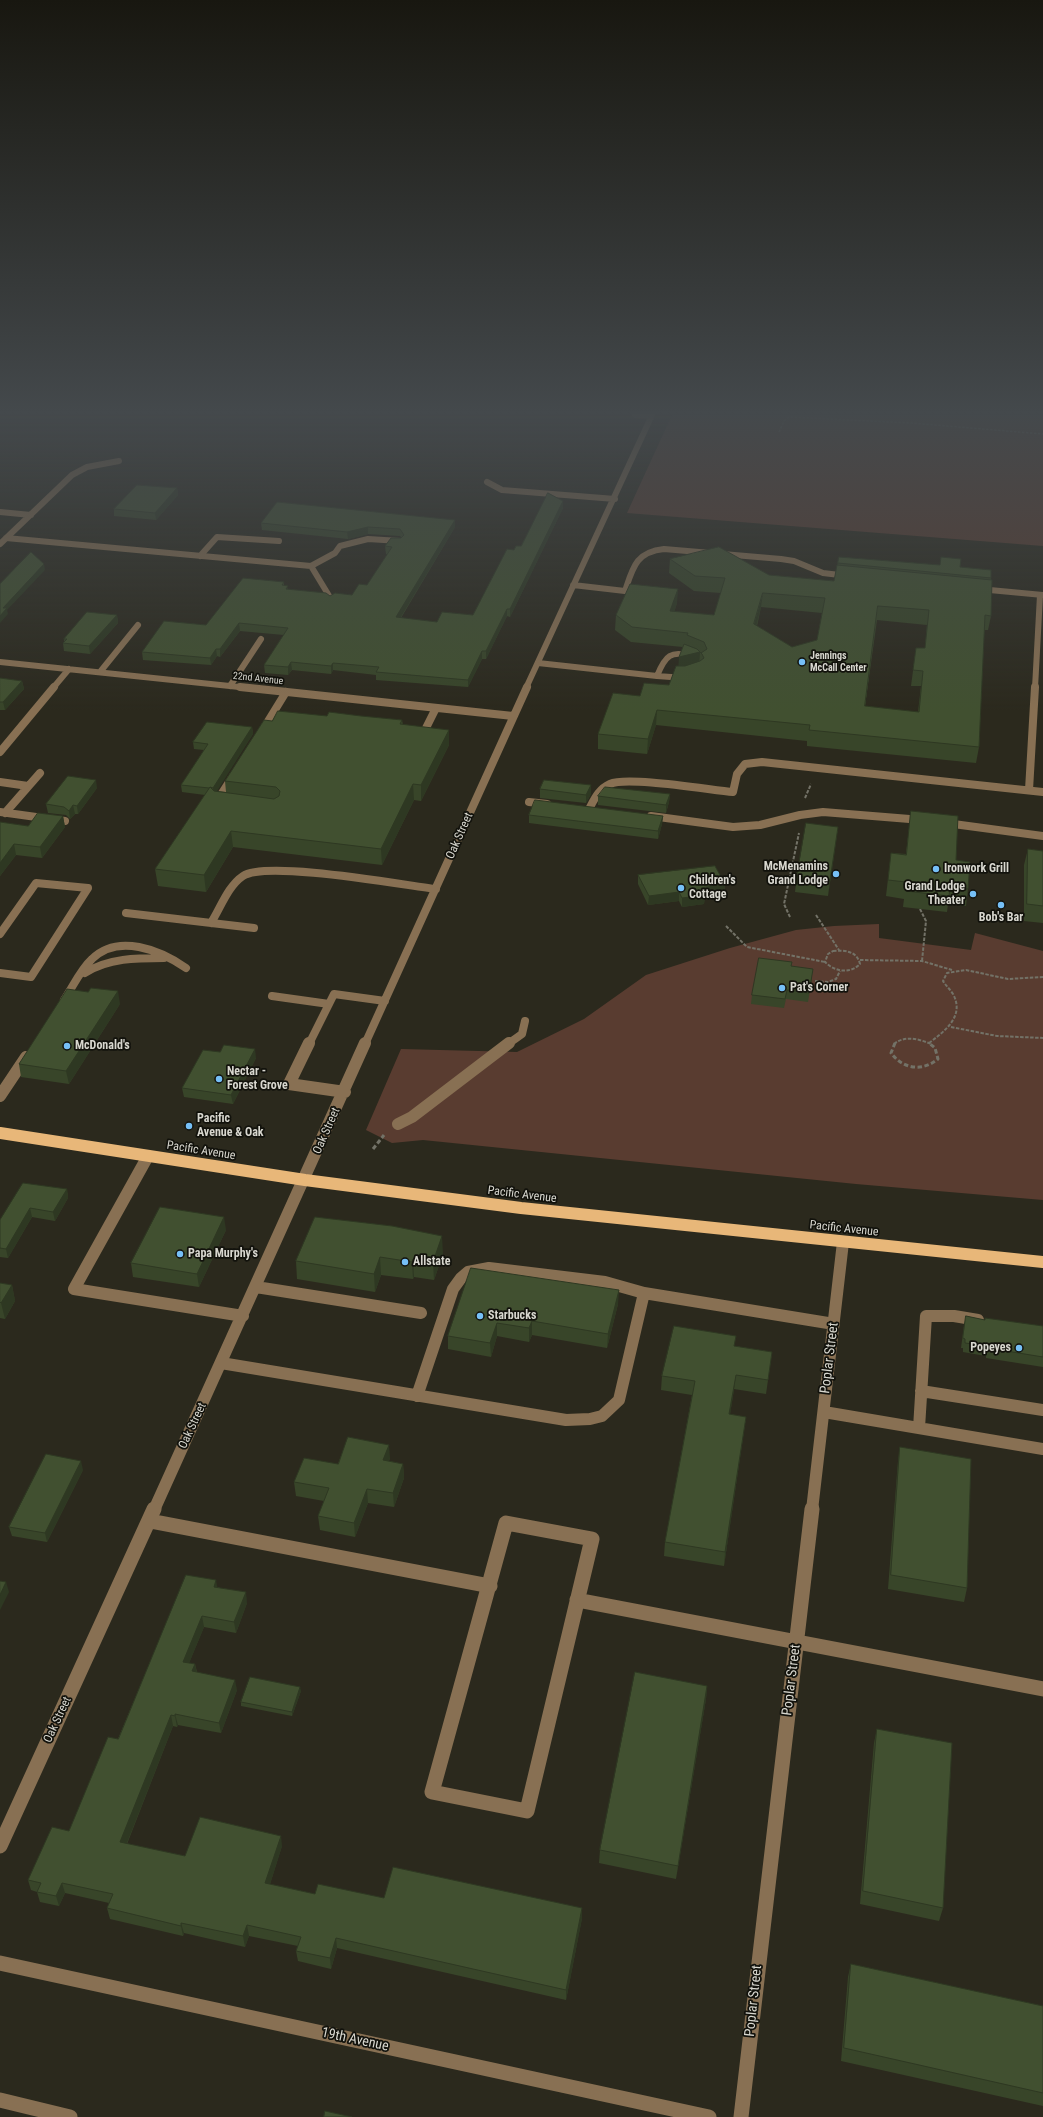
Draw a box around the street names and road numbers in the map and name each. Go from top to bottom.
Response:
street label: 22nd Avenue [232,670,284,688]
street label: Oak Street [443,811,477,861]
street label: Oak Street [310,1106,344,1156]
street label: Pacific Avenue [166,1138,236,1164]
street label: Pacific Avenue [487,1184,557,1206]
street label: Pacific Avenue [809,1218,879,1240]
street label: Poplar Street [817,1321,843,1395]
street label: Oak Street [176,1401,210,1451]
street label: Poplar Street [779,1643,805,1717]
street label: Oak Street [41,1695,75,1745]
street label: Poplar Street [742,1964,766,2038]
street label: 19th Avenue [320,2025,390,2055]

